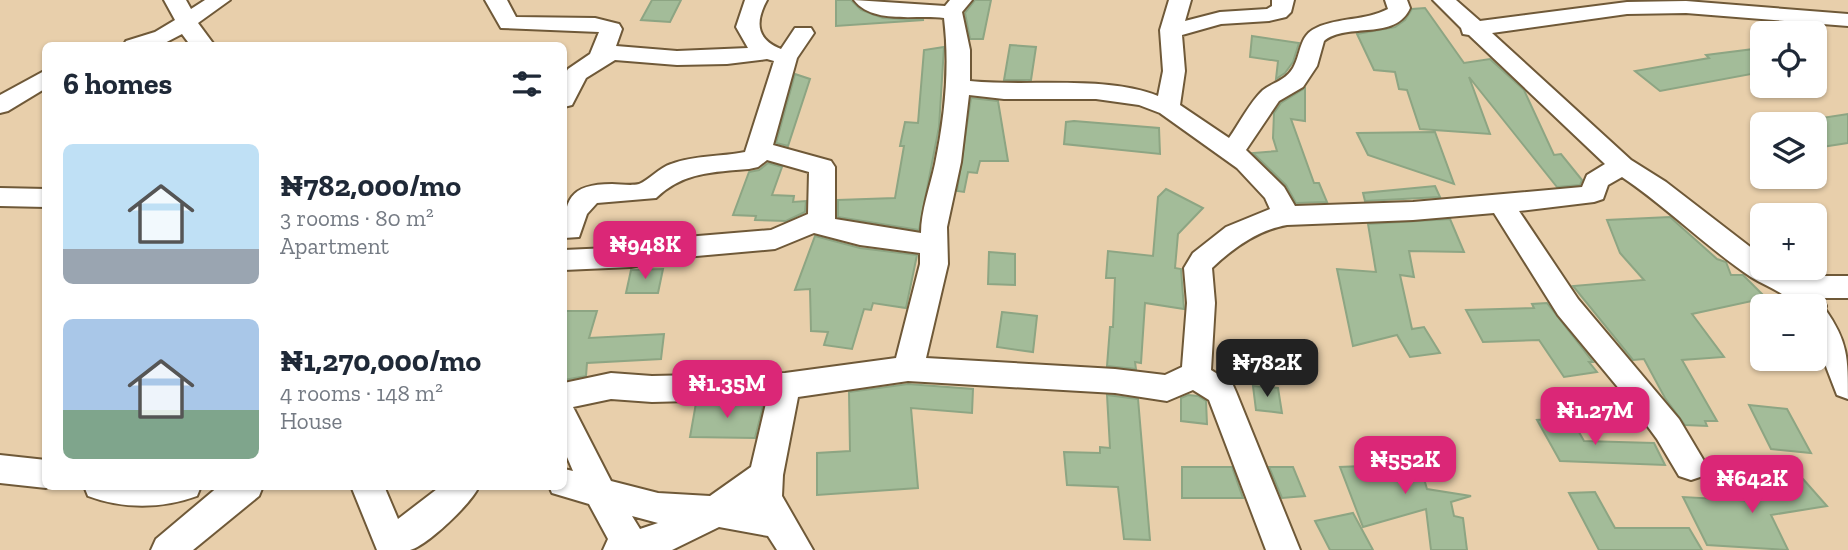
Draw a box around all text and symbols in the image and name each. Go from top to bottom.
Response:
map controls [1750,21,1827,371]
button: locate [1750,21,1827,98]
icon: filters [508,65,546,103]
text: 6 homes [63,66,172,102]
button: layers [1750,112,1827,189]
text: ₦782,000/mo [280,168,461,204]
icon: home [119,172,203,256]
button: + [1750,203,1827,280]
text: 3 rooms · 80 m² [280,204,434,232]
pin: ₦948K [596,222,694,281]
text: ₦948K [609,230,681,258]
text: Apartment [280,232,389,260]
button: − [1750,294,1827,371]
pin: ₦782K [1218,340,1316,399]
text: ₦1,270,000/mo [280,343,481,379]
icon: home [119,347,203,431]
text: ₦782K [1232,348,1302,376]
pin: ₦1.35M [670,360,784,420]
text: ₦1.35M [688,369,766,397]
text: 4 rooms · 148 m² [280,379,443,407]
pin: ₦1.27M [1538,388,1652,447]
text: ₦1.27M [1557,396,1633,424]
text: House [280,407,342,435]
pin: ₦552K [1356,436,1454,496]
text: ₦552K [1370,445,1440,473]
pin: ₦642K [1703,456,1801,515]
text: ₦642K [1716,464,1788,492]

